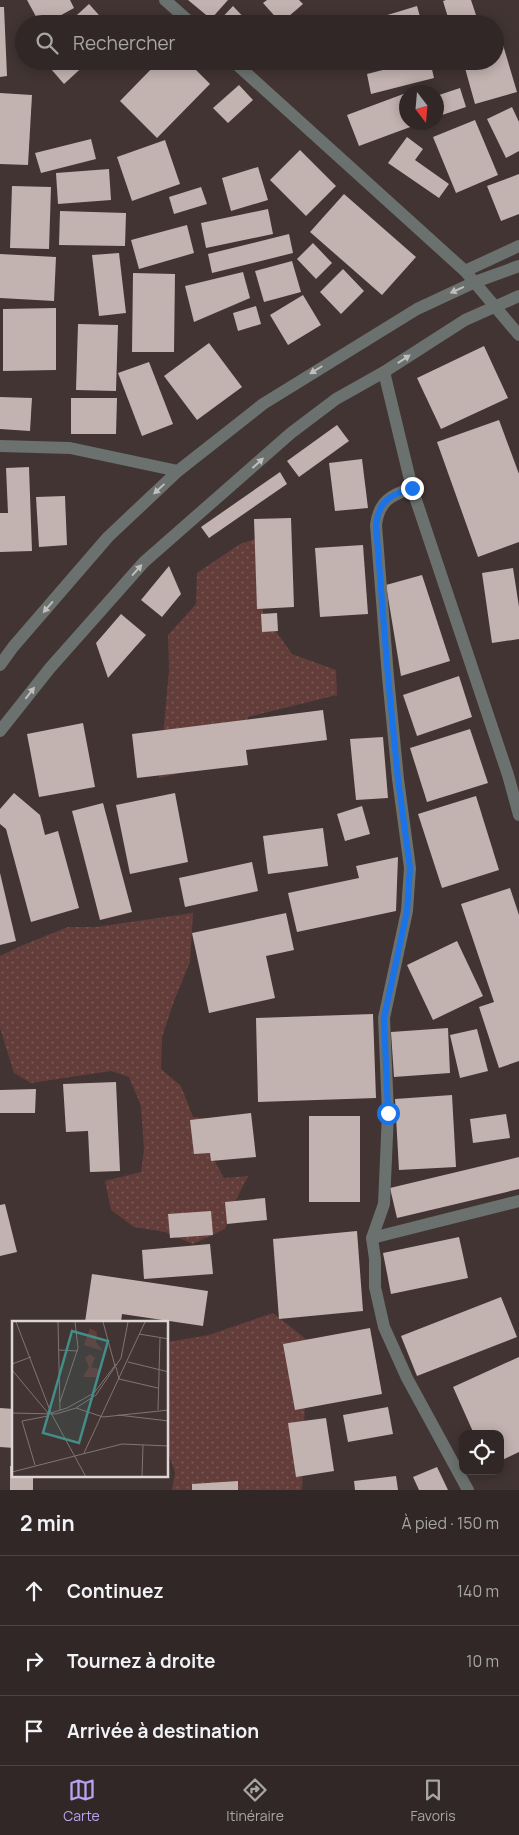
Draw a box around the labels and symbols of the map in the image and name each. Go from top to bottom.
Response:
north arrow [399,85,444,130]
one-way arrow [450,287,464,295]
one-way arrow [398,354,411,363]
one-way arrow [309,365,323,375]
one-way arrow [252,457,265,468]
route end [401,477,424,500]
one-way arrow [153,483,165,495]
one-way arrow [131,565,143,577]
one-way arrow [42,600,53,613]
one-way arrow [25,687,36,700]
route start [377,1102,400,1125]
inset map [12,1321,169,1478]

